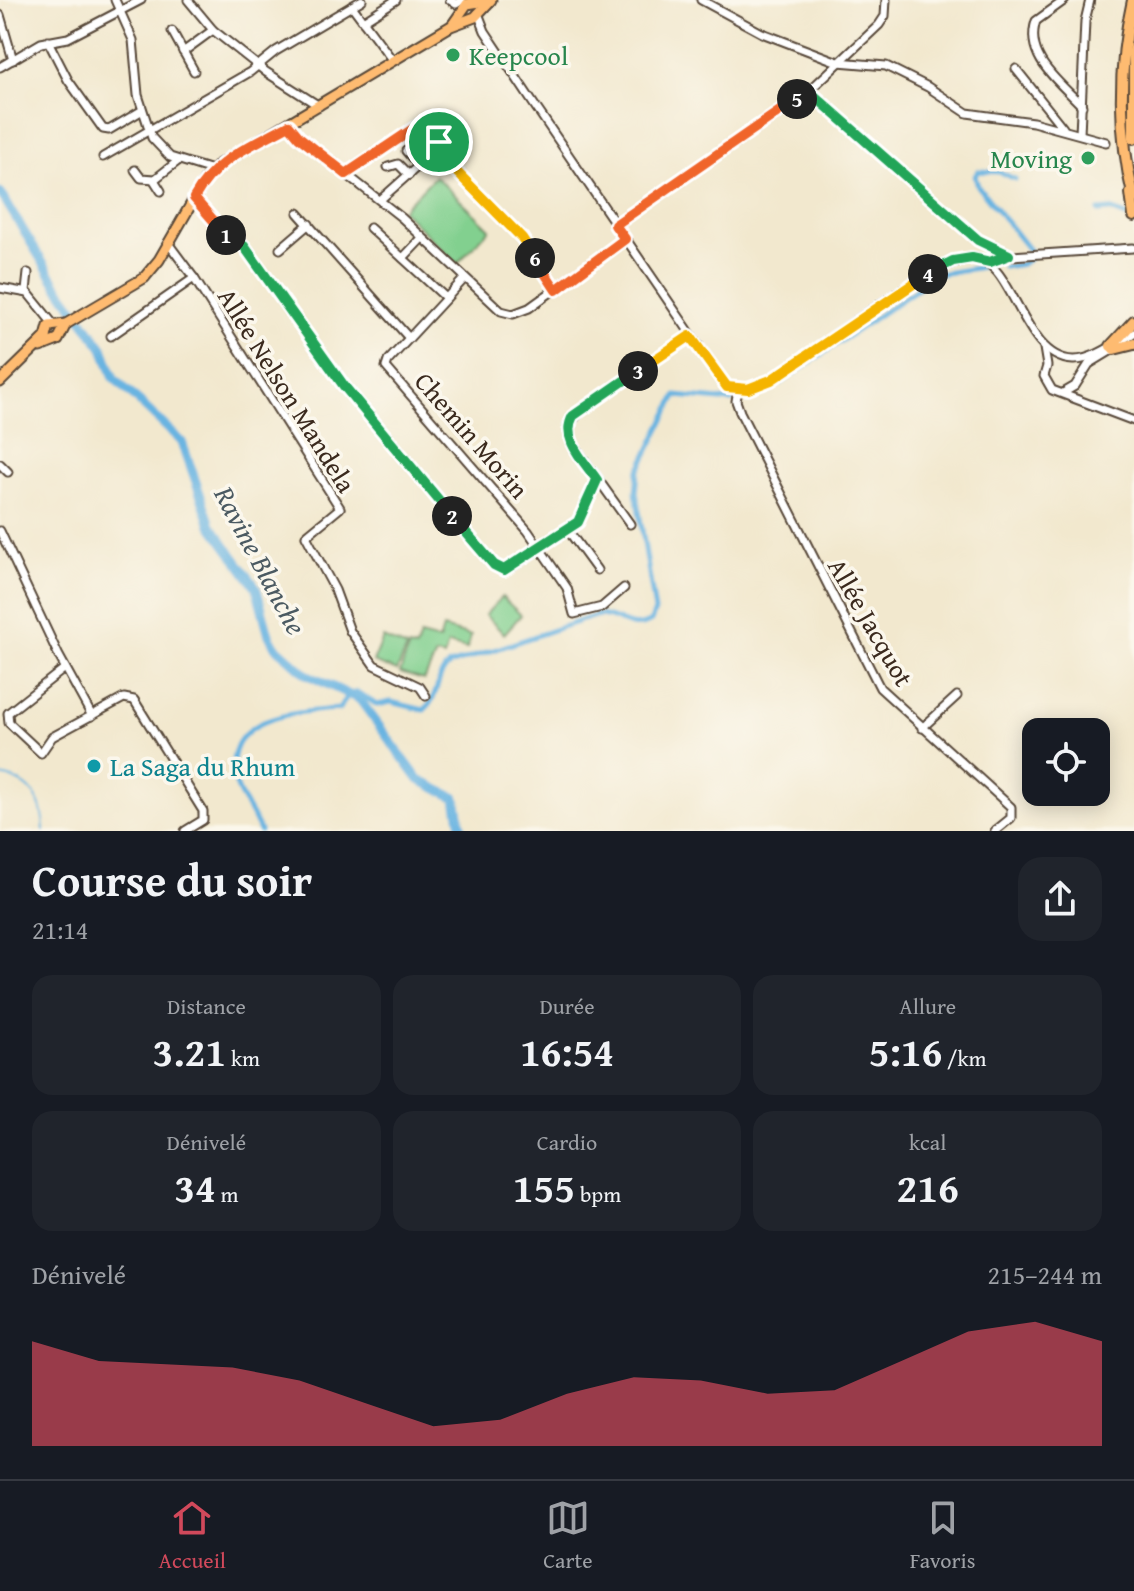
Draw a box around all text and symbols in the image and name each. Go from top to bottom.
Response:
place label: Keepcool [469,36,568,75]
marker: Keepcool [444,46,462,64]
pin: 5 [777,79,817,119]
text: 5 [791,83,803,115]
pin [405,108,473,176]
icon: arrive [417,120,461,164]
place label: Moving [990,139,1072,178]
marker: Moving [1079,149,1097,167]
pin: 1 [206,215,246,255]
text: 1 [220,219,232,251]
pin: 6 [515,238,555,278]
text: 6 [529,242,541,274]
pin: 4 [908,254,948,294]
text: 4 [922,258,934,290]
street label: Allée Nelson Mandela [208,280,366,500]
pin: 3 [618,351,658,391]
text: 3 [632,355,644,387]
street label: Chemin Morin [406,363,538,507]
water label: Ravine Blanche [204,478,317,642]
pin: 2 [432,496,472,536]
text: 2 [446,500,458,532]
street label: Allée Jacquot [818,550,924,694]
map controls [1022,718,1110,806]
button: locate [1022,718,1110,806]
place label: La Saga du Rhum [110,747,295,786]
marker: La Saga du Rhum [85,757,103,775]
text: Course du soir [32,848,312,912]
button: share [1018,857,1102,941]
text: 21:14 [32,910,88,949]
text: Distance [167,990,246,1022]
text: Durée [540,990,594,1022]
text: Allure [899,990,956,1022]
text: 3.21 [153,1022,226,1081]
text: 16:54 [520,1022,614,1081]
text: 5:16 [869,1022,942,1081]
text: km [226,1042,260,1074]
text: /km [942,1042,987,1074]
text: Dénivelé [167,1126,246,1158]
text: Cardio [537,1126,597,1158]
text: kcal [909,1126,946,1158]
text: 34 [174,1158,216,1217]
text: 155 [513,1158,575,1217]
text: 216 [897,1158,959,1217]
text: m [216,1178,238,1210]
text: bpm [575,1178,621,1210]
text: Dénivelé [32,1255,126,1294]
text: 215–244 m [988,1255,1102,1294]
tab: Accueil [159,1496,226,1576]
tab: Carte [543,1496,593,1576]
tab: Favoris [910,1496,975,1576]

